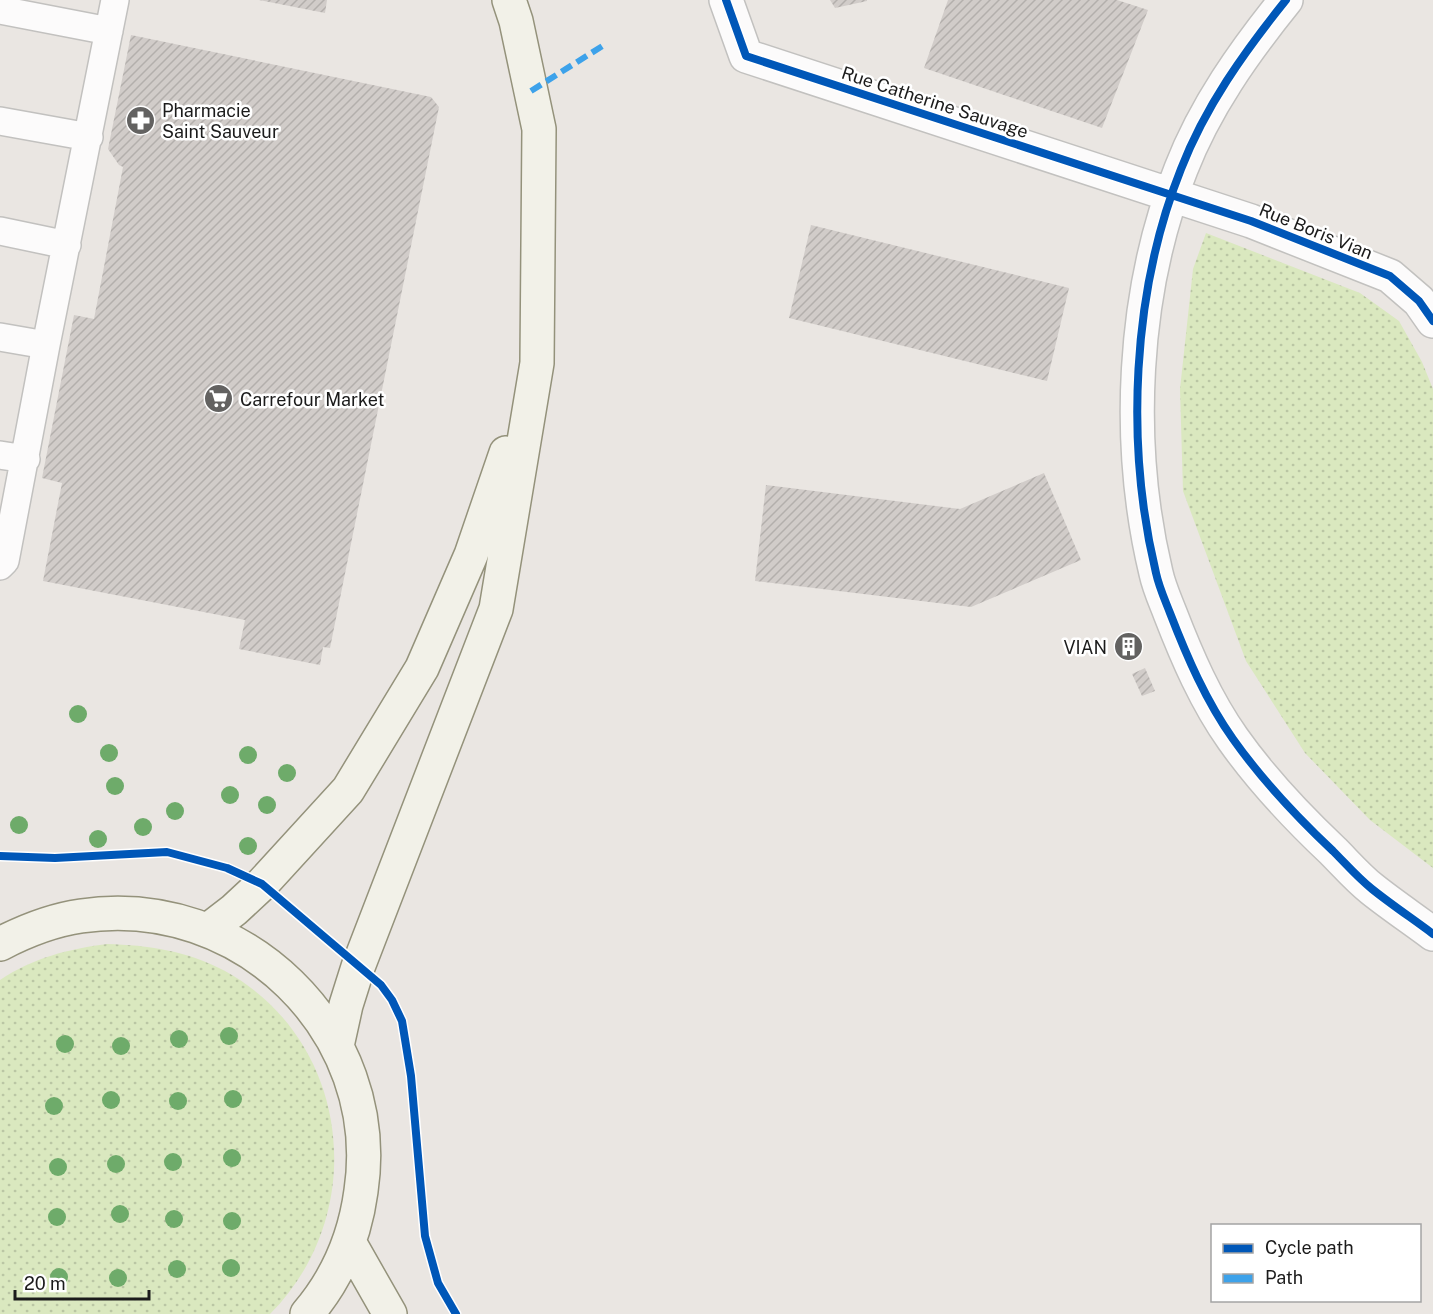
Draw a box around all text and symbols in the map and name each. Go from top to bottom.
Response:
street label: Rue Catherine Sauvage [839,62,1031,142]
place label: Pharmacie Saint Sauveur [162,100,279,142]
pharmacy icon: Pharmacie Saint Sauveur [125,104,157,136]
street label: Rue Boris Vian [1256,199,1376,263]
supermarket icon: Carrefour Market [203,383,235,415]
place label: Carrefour Market [240,389,384,410]
building icon: VIAN [1112,631,1144,663]
place label: VIAN [1063,637,1107,658]
legend [1211,1224,1421,1302]
text: Cycle path [1265,1237,1354,1258]
scale bar [15,1263,148,1301]
text: Path [1265,1267,1303,1288]
text: 20 m [24,1273,66,1294]

